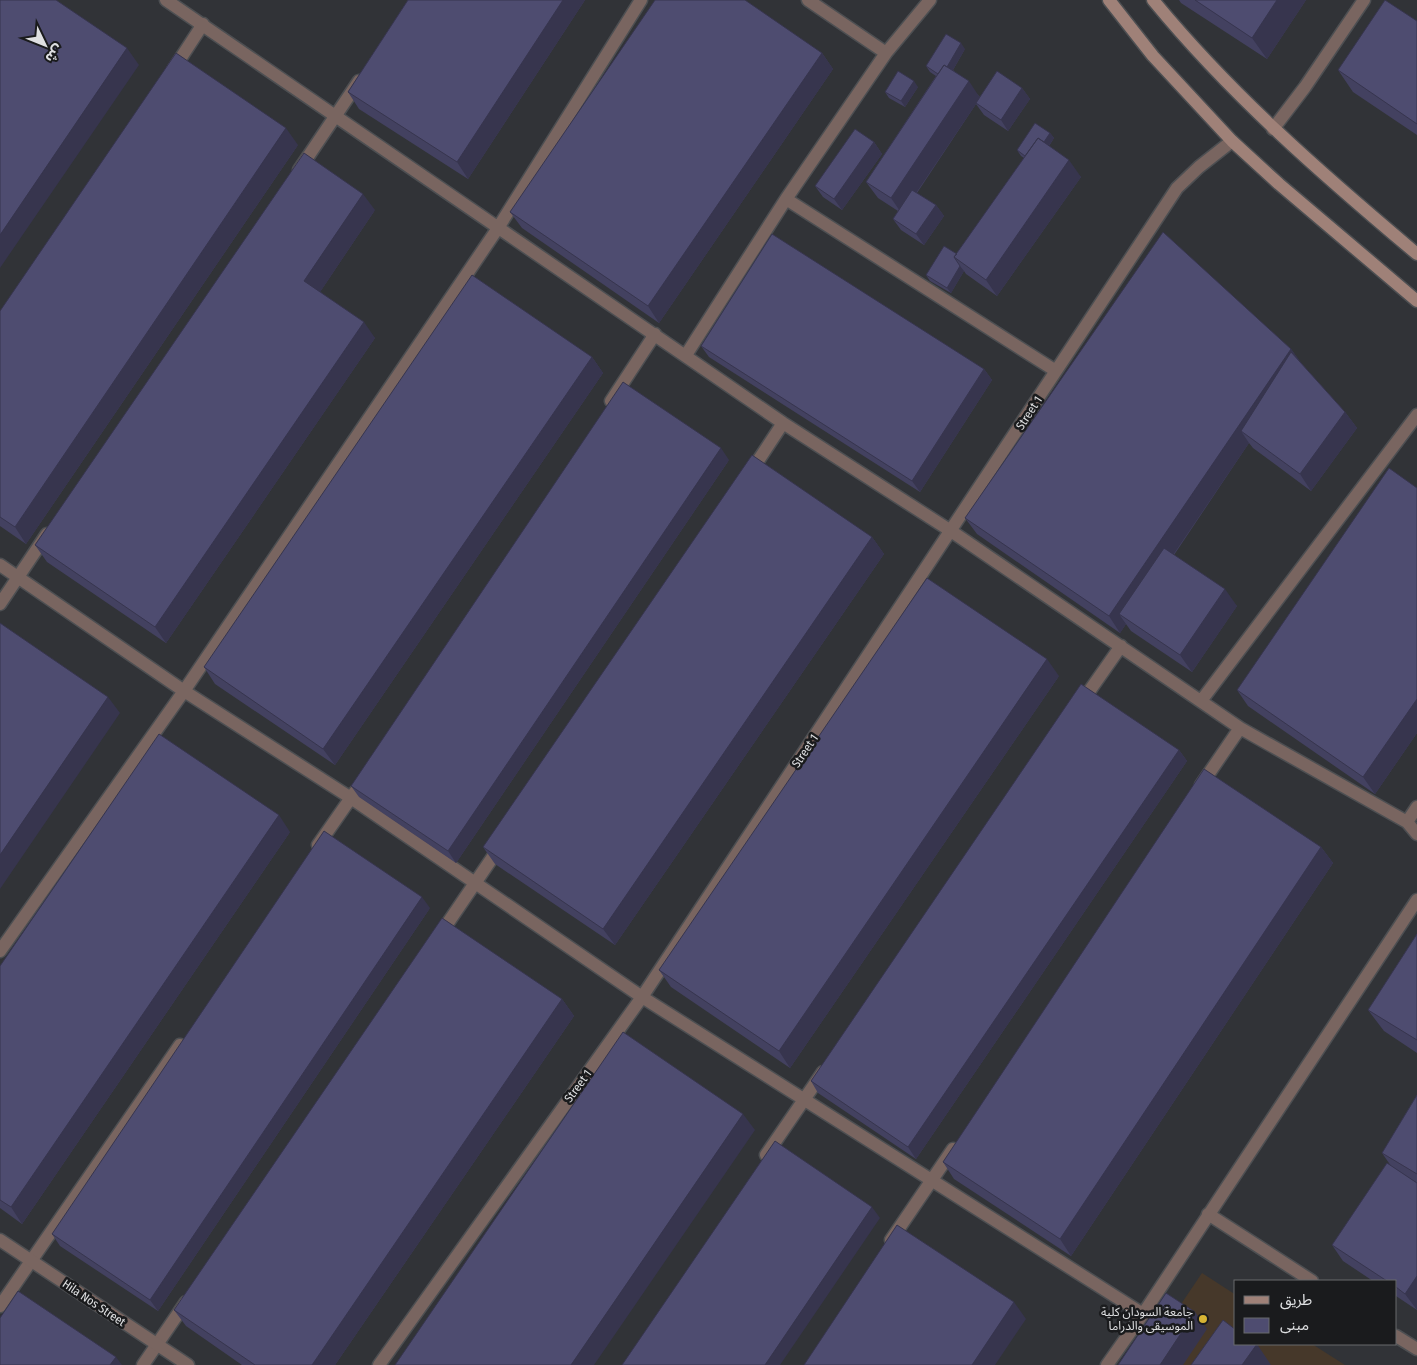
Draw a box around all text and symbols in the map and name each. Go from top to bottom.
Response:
north arrow [20,20,70,70]
text: ش [41,41,67,66]
street label: Street 1 [1013,394,1045,432]
street label: Street 1 [789,732,821,770]
street label: Street 1 [561,1067,595,1105]
street label: Hila Nos Street [60,1277,128,1329]
legend [1234,1280,1397,1345]
text: طريق [1280,1291,1312,1310]
place label: جامعة السودان كلية الموسيقى والدراما [1101,1305,1193,1333]
marker: جامعة السودان كلية الموسيقى والدراما [1197,1313,1209,1325]
text: مبنى [1280,1316,1309,1334]

